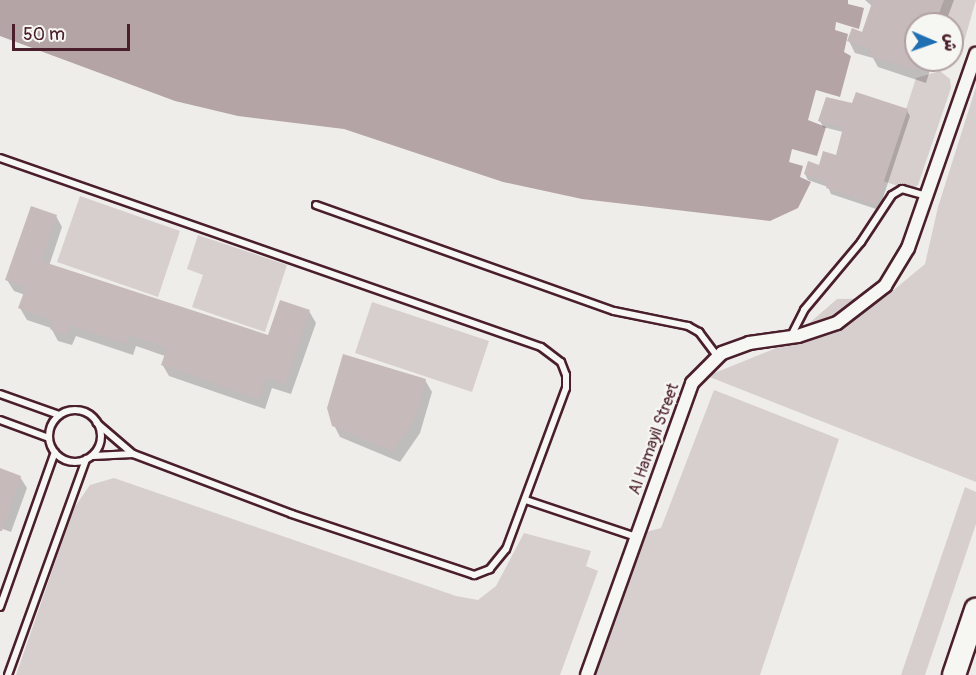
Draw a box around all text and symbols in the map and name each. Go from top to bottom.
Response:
scale bar [15,12,134,50]
north arrow [904,12,964,72]
text: 50 m [23,23,65,46]
text: ش [940,33,960,52]
street label: Al Hamayil Street [625,381,683,497]

